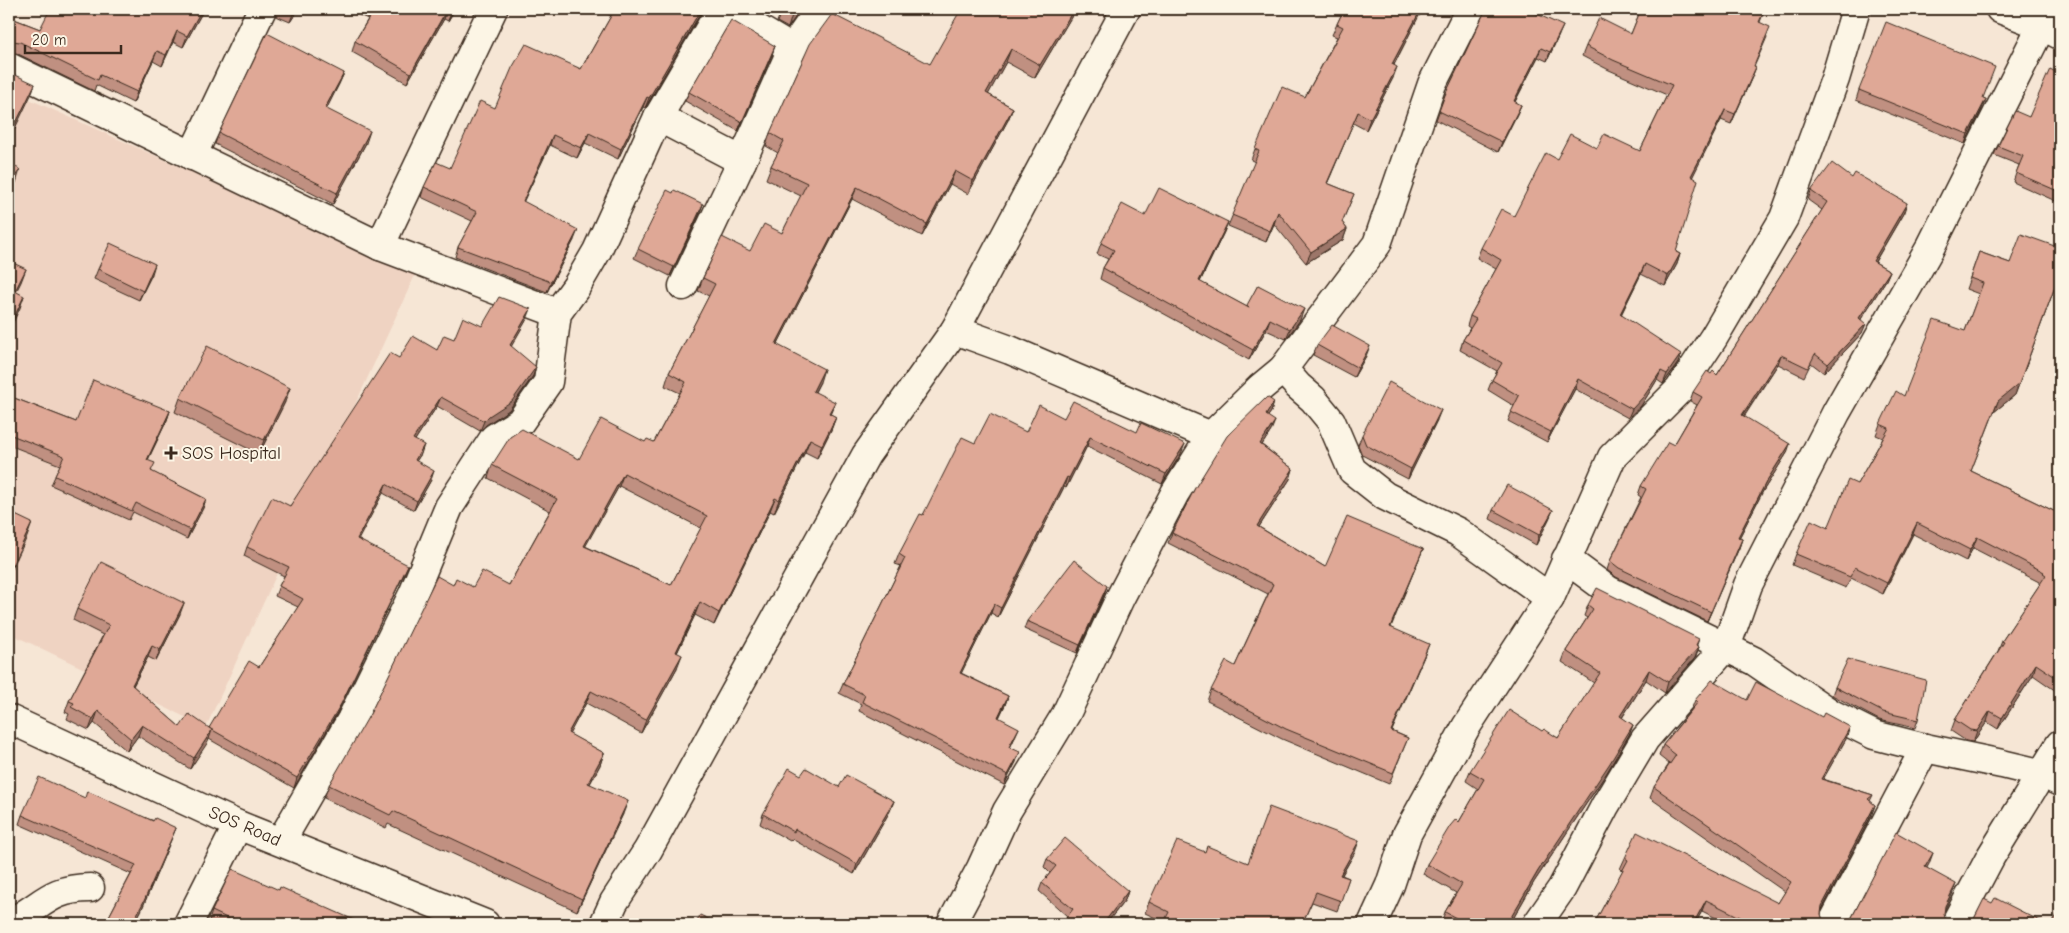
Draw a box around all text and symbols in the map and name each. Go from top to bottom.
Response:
scale bar [25,22,121,54]
text: 20 m [32,31,66,49]
place label: SOS Hospital [182,443,281,464]
marker: SOS Hospital [164,446,178,460]
street label: SOS Road [206,802,284,851]

